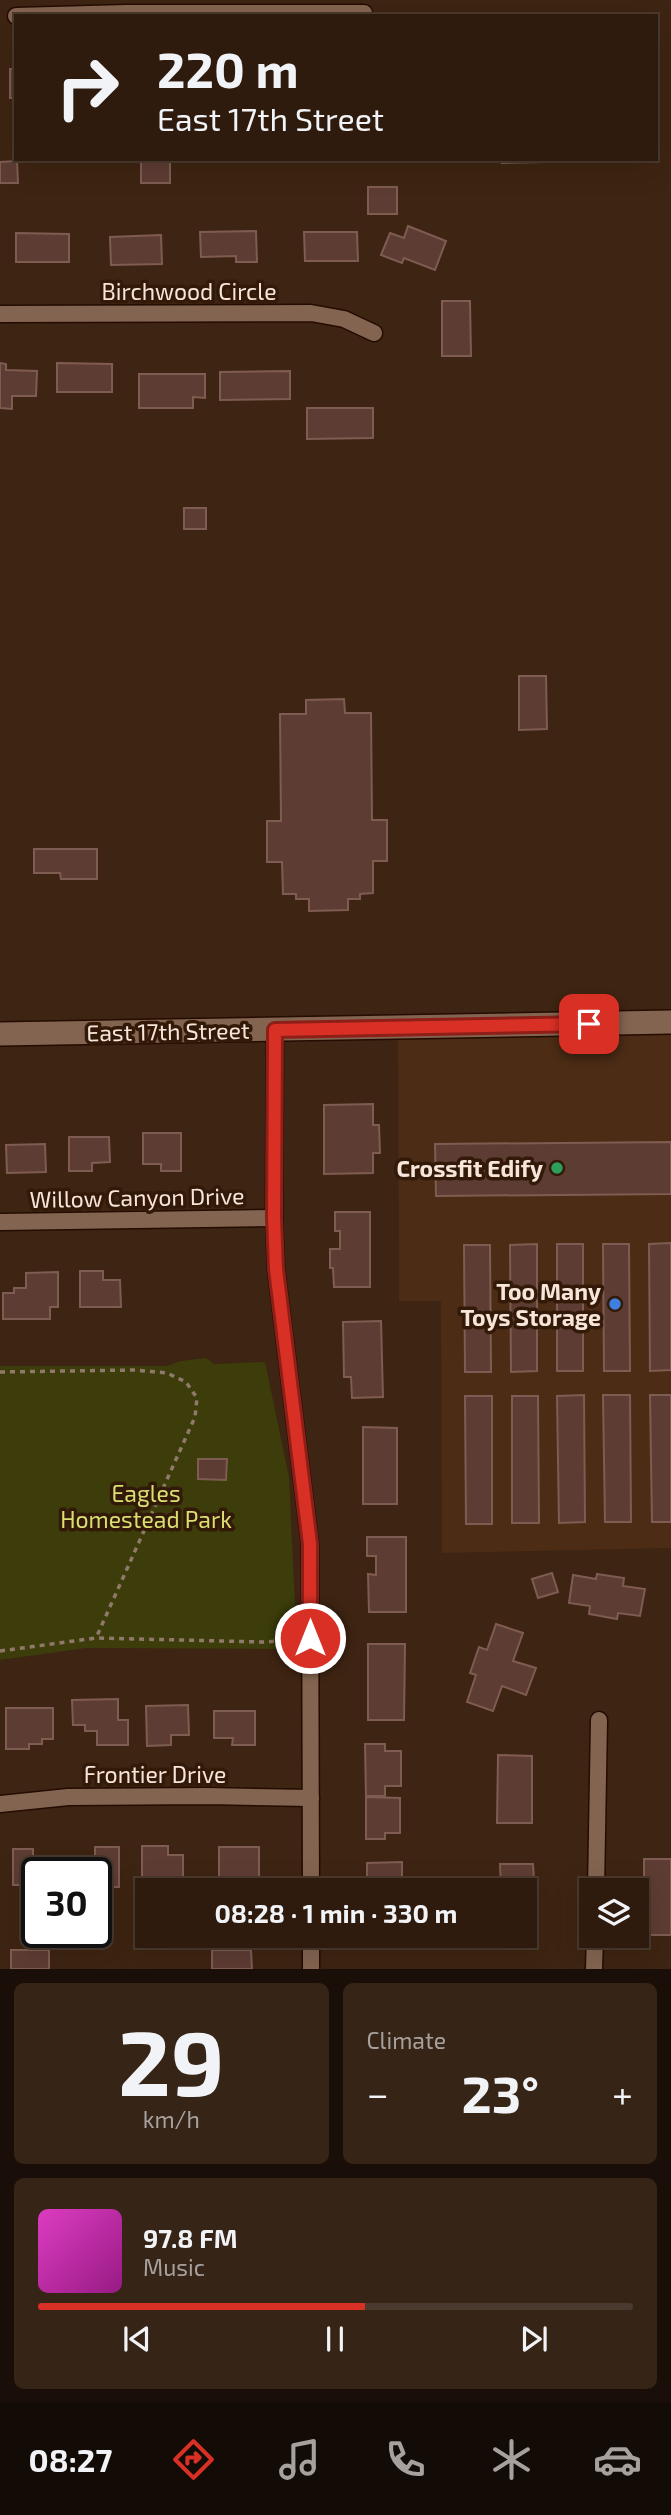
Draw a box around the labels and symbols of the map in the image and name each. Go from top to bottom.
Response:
street label: Birchwood Circle [102,277,276,305]
pin [559,994,619,1054]
street label: East 17th Street [86,1016,250,1046]
place label: Crossfit Edify [396,1154,543,1182]
marker: Crossfit Edify [549,1160,565,1176]
street label: Willow Canyon Drive [29,1181,245,1213]
place label: Too Many Toys Storage [460,1277,601,1331]
marker: Too Many Toys Storage [607,1296,623,1312]
park label: Eagles Homestead Park [60,1479,232,1533]
position arrow [273,1601,347,1675]
street label: Frontier Drive [84,1760,226,1788]
speed limit sign: 30 [21,1857,112,1948]

